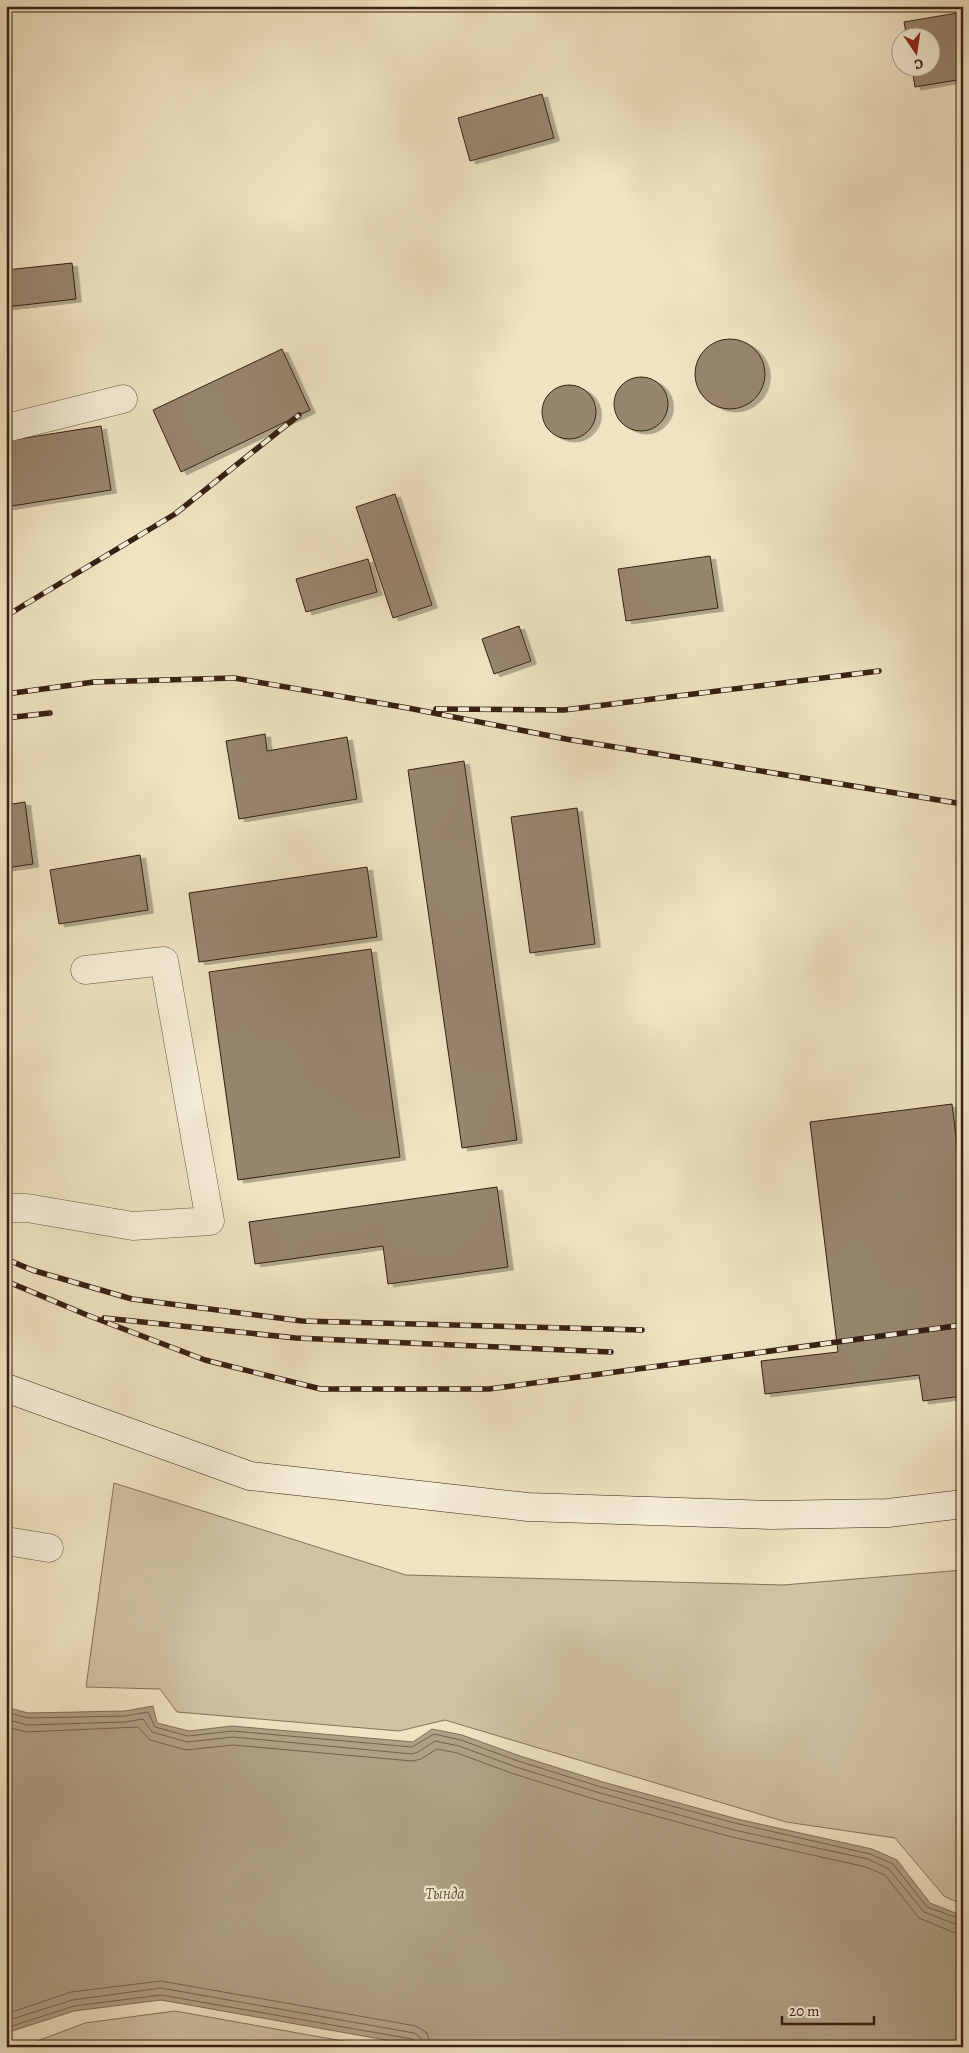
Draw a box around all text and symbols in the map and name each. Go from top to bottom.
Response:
north arrow [892,28,942,78]
text: С [912,54,925,74]
water label: Тында [425,1883,465,1905]
scale bar [782,1993,874,2025]
text: 20 m [789,2001,820,2021]

